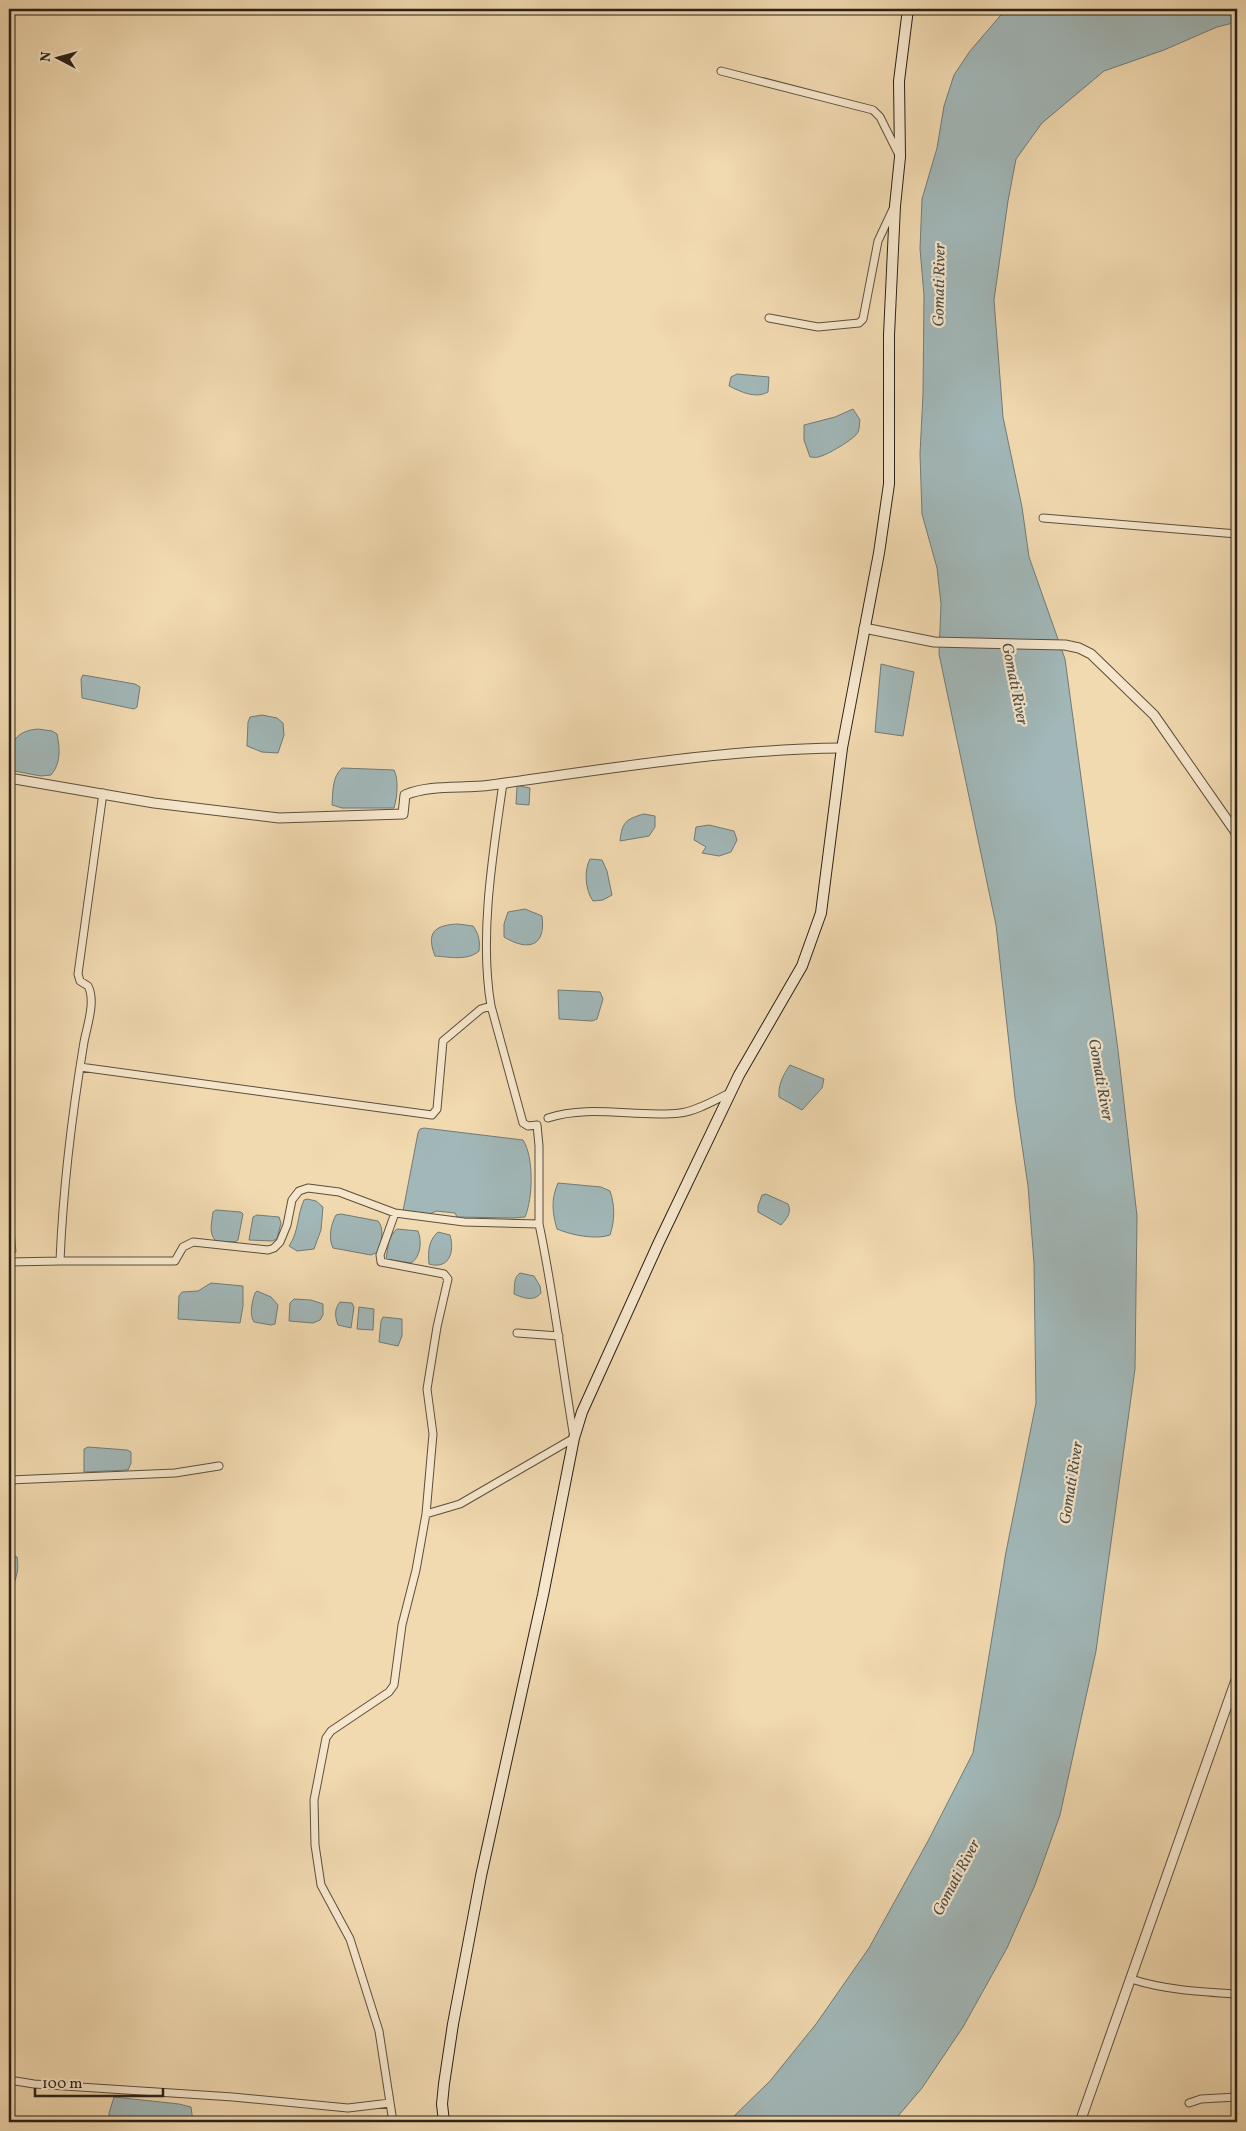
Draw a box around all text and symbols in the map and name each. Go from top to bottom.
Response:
north arrow [32,32,82,82]
text: N [37,51,57,63]
water label: Gomati River [928,242,952,327]
water label: Gomati River [995,641,1033,728]
water label: Gomati River [1082,1037,1118,1124]
water label: Gomati River [1055,1439,1090,1526]
water label: Gomati River [928,1835,987,1920]
scale bar [35,2066,162,2098]
text: 100 m [42,2074,82,2095]

